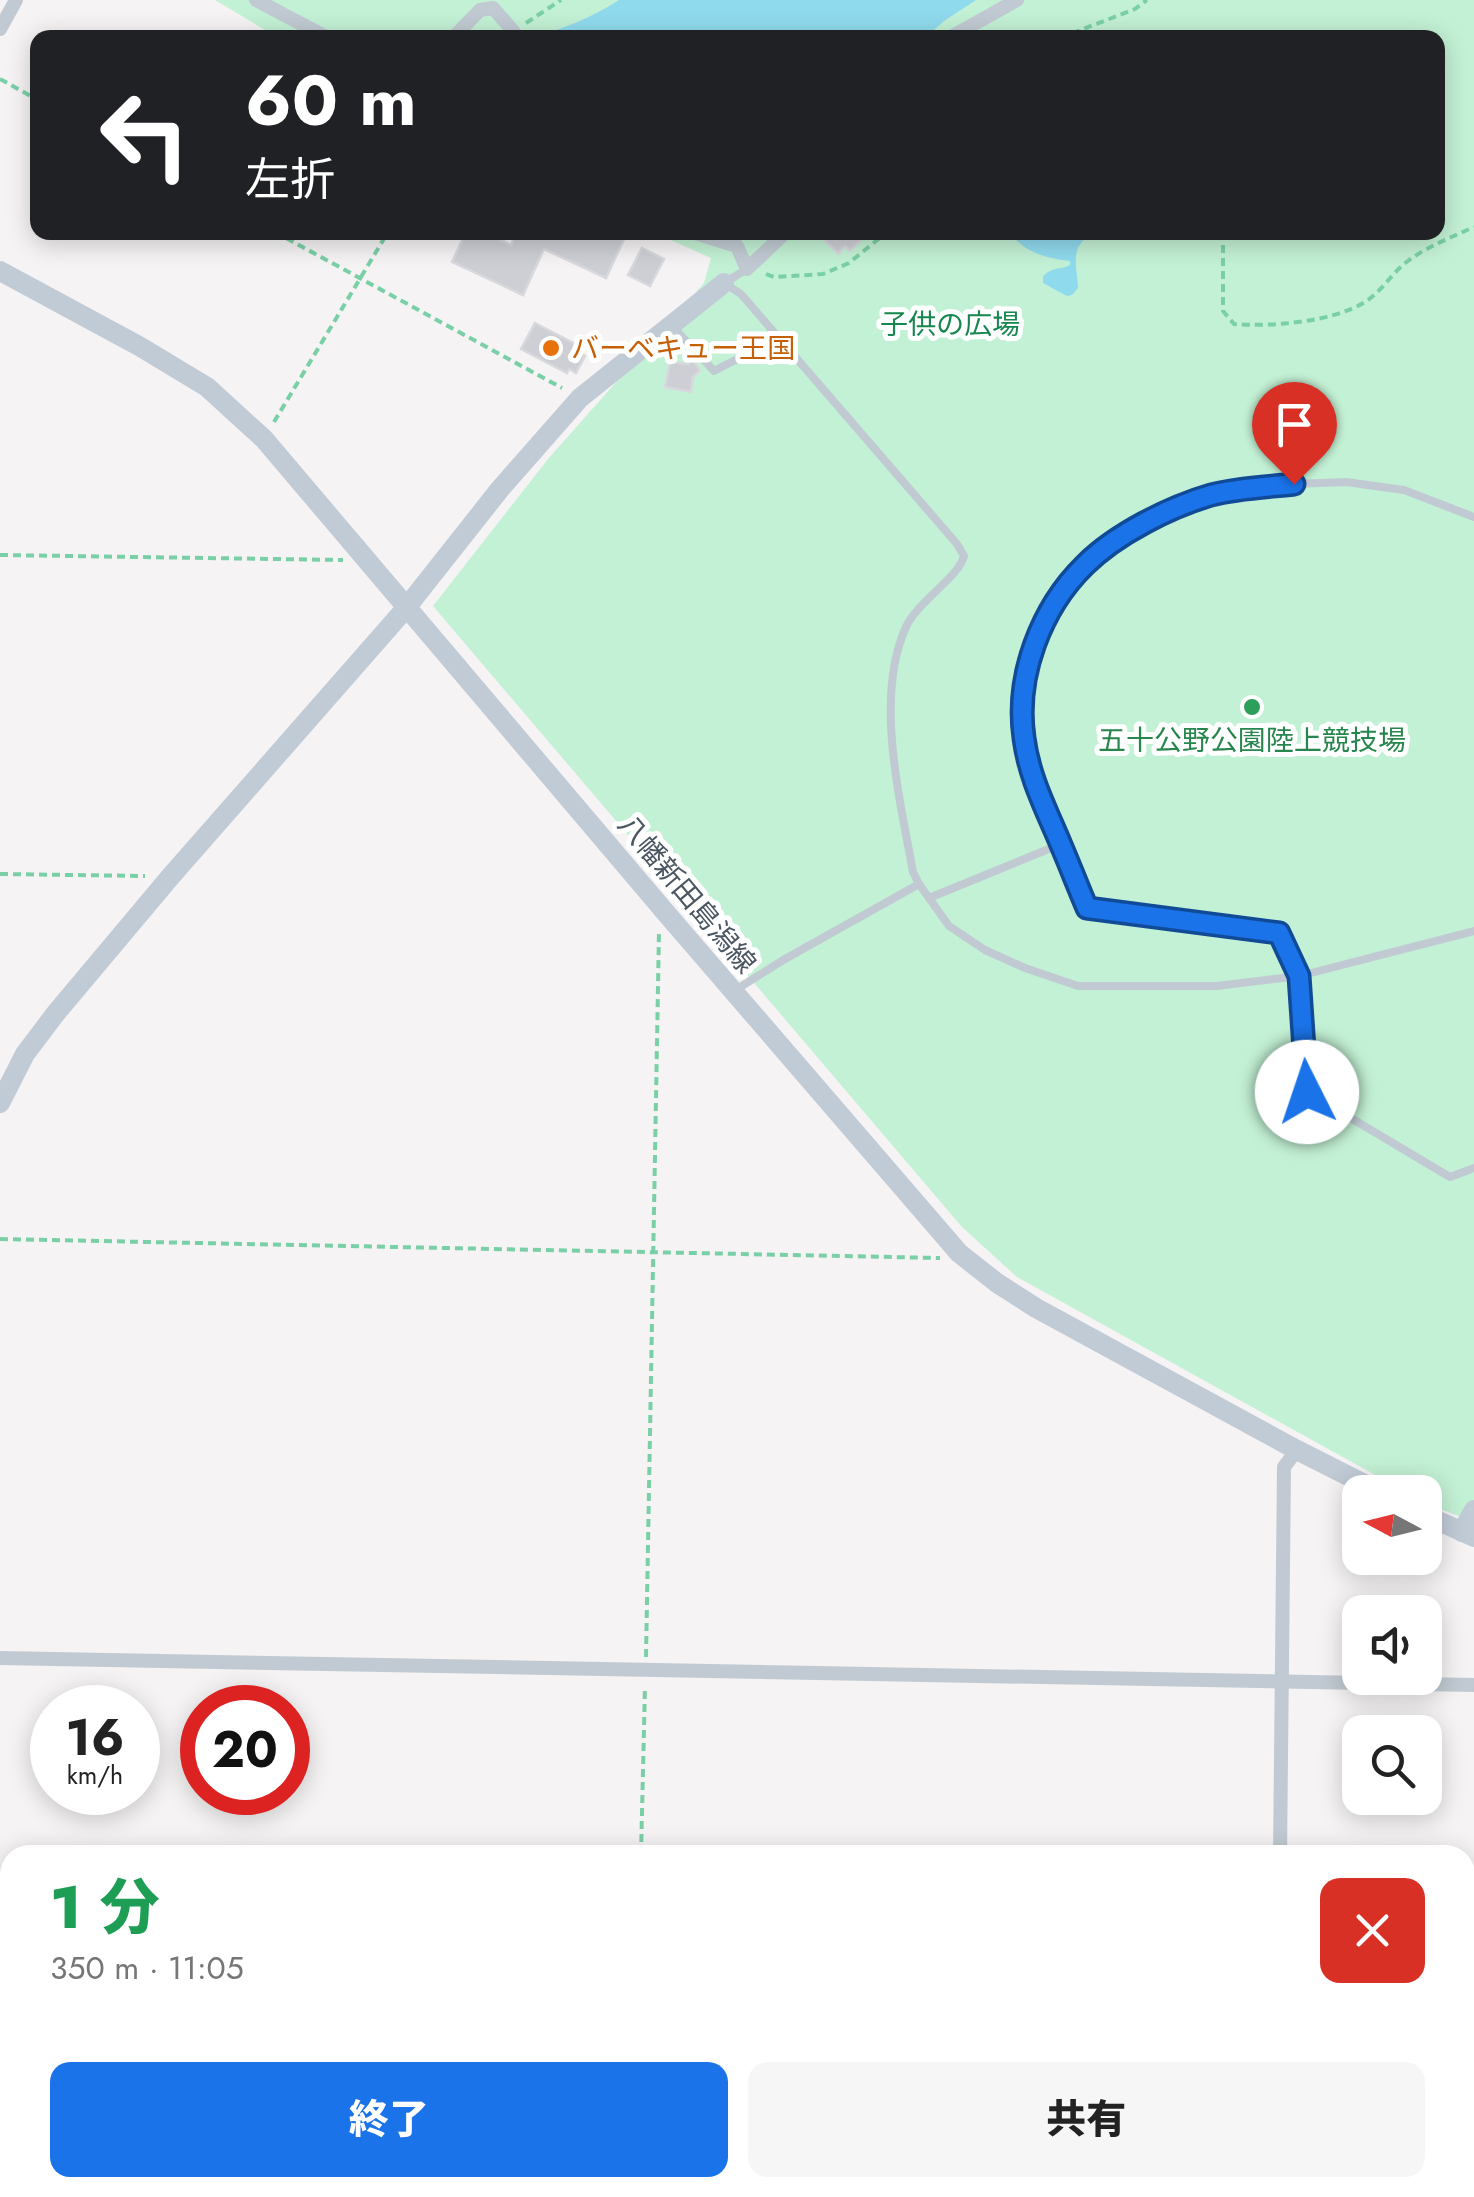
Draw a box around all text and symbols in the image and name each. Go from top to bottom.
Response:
text: 60 m [245,50,417,151]
icon: left [80,70,210,200]
text: 左折 [245,147,335,212]
park label: 子供の広場 [880,304,1020,345]
place label: バーベキュー王国 [571,328,795,369]
marker: バーベキュー王国 [540,337,562,359]
pin [1252,382,1337,485]
icon: arrive [1267,397,1322,452]
marker: 五十公野公園陸上競技場 [1241,696,1263,718]
place label: 五十公野公園陸上競技場 [1098,720,1406,761]
street label: 八幡新田島潟線 [608,806,766,982]
position arrow [1255,1040,1359,1144]
north arrow [1342,1475,1442,1575]
map controls [1342,1475,1442,1815]
button: sound [1342,1595,1442,1695]
speed limit sign: 20 [180,1685,310,1815]
text: 16 [66,1701,124,1774]
button: search [1342,1715,1442,1815]
text: km/h [67,1757,123,1793]
text: 1 分 [50,1864,160,1951]
button: close [1320,1878,1425,1983]
text: 350 m · 11:05 [50,1945,244,1991]
button: 終了 [50,2062,728,2177]
button: 共有 [748,2062,1425,2177]

